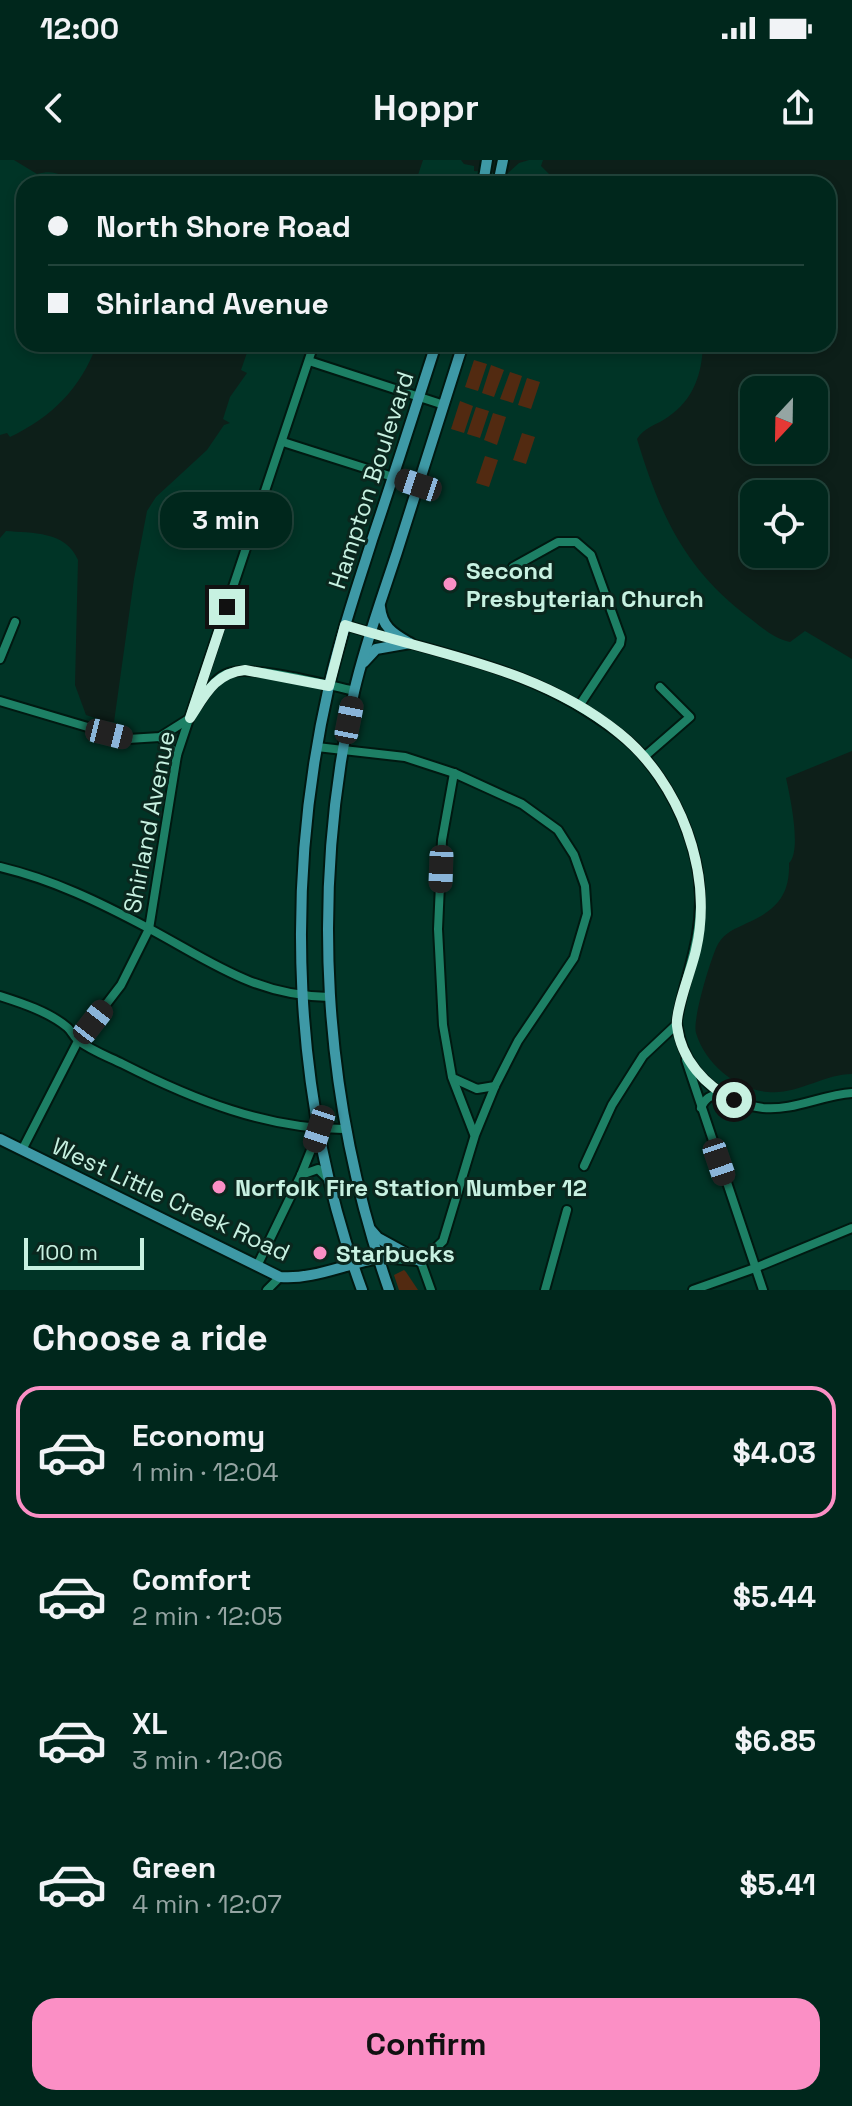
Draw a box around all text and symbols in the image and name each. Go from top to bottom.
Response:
text: 12:00 [40,9,119,48]
text: Hoppr [373,85,479,131]
icon: back [32,86,76,130]
icon: share [776,86,820,130]
text: North Shore Road [96,207,351,246]
text: Shirland Avenue [96,284,329,323]
street label: Hampton Boulevard [321,367,421,593]
north arrow [740,376,828,464]
map controls [740,376,828,568]
car [391,466,445,504]
button: locate [740,480,828,568]
callout: 3 min [161,491,293,547]
text: 3 min [192,503,260,537]
place label: Second Presbyterian Church [466,555,704,614]
marker: Second Presbyterian Church [441,575,459,593]
route end [209,589,245,625]
car [333,694,365,746]
car [83,717,135,751]
street label: Shirland Avenue [116,728,182,916]
car [428,845,454,893]
car [69,996,117,1048]
route start [716,1082,752,1118]
car [300,1102,338,1156]
street label: West Little Creek Road [47,1130,295,1268]
car [700,1135,738,1189]
place label: Norfolk Fire Station Number 12 [235,1172,587,1203]
marker: Norfolk Fire Station Number 12 [210,1178,228,1196]
scale bar [24,1234,144,1270]
text: 100 m [36,1238,98,1266]
place label: Starbucks [336,1238,455,1269]
marker: Starbucks [311,1244,329,1262]
text: Choose a ride [32,1315,268,1361]
icon: car [36,1416,108,1488]
text: Economy [132,1416,265,1455]
text: $4.03 [732,1433,816,1472]
text: 1 min · 12:04 [132,1455,278,1489]
icon: car [36,1560,108,1632]
text: Comfort [132,1560,251,1599]
text: $5.44 [733,1577,816,1616]
text: 2 min · 12:05 [132,1599,283,1633]
icon: car [36,1704,108,1776]
text: XL [132,1704,168,1743]
text: $6.85 [734,1721,816,1760]
text: 3 min · 12:06 [132,1743,283,1777]
icon: car [36,1848,108,1920]
text: Green [132,1848,216,1887]
text: $5.41 [739,1865,816,1904]
text: 4 min · 12:07 [132,1887,282,1921]
button: Confirm [32,1998,820,2090]

